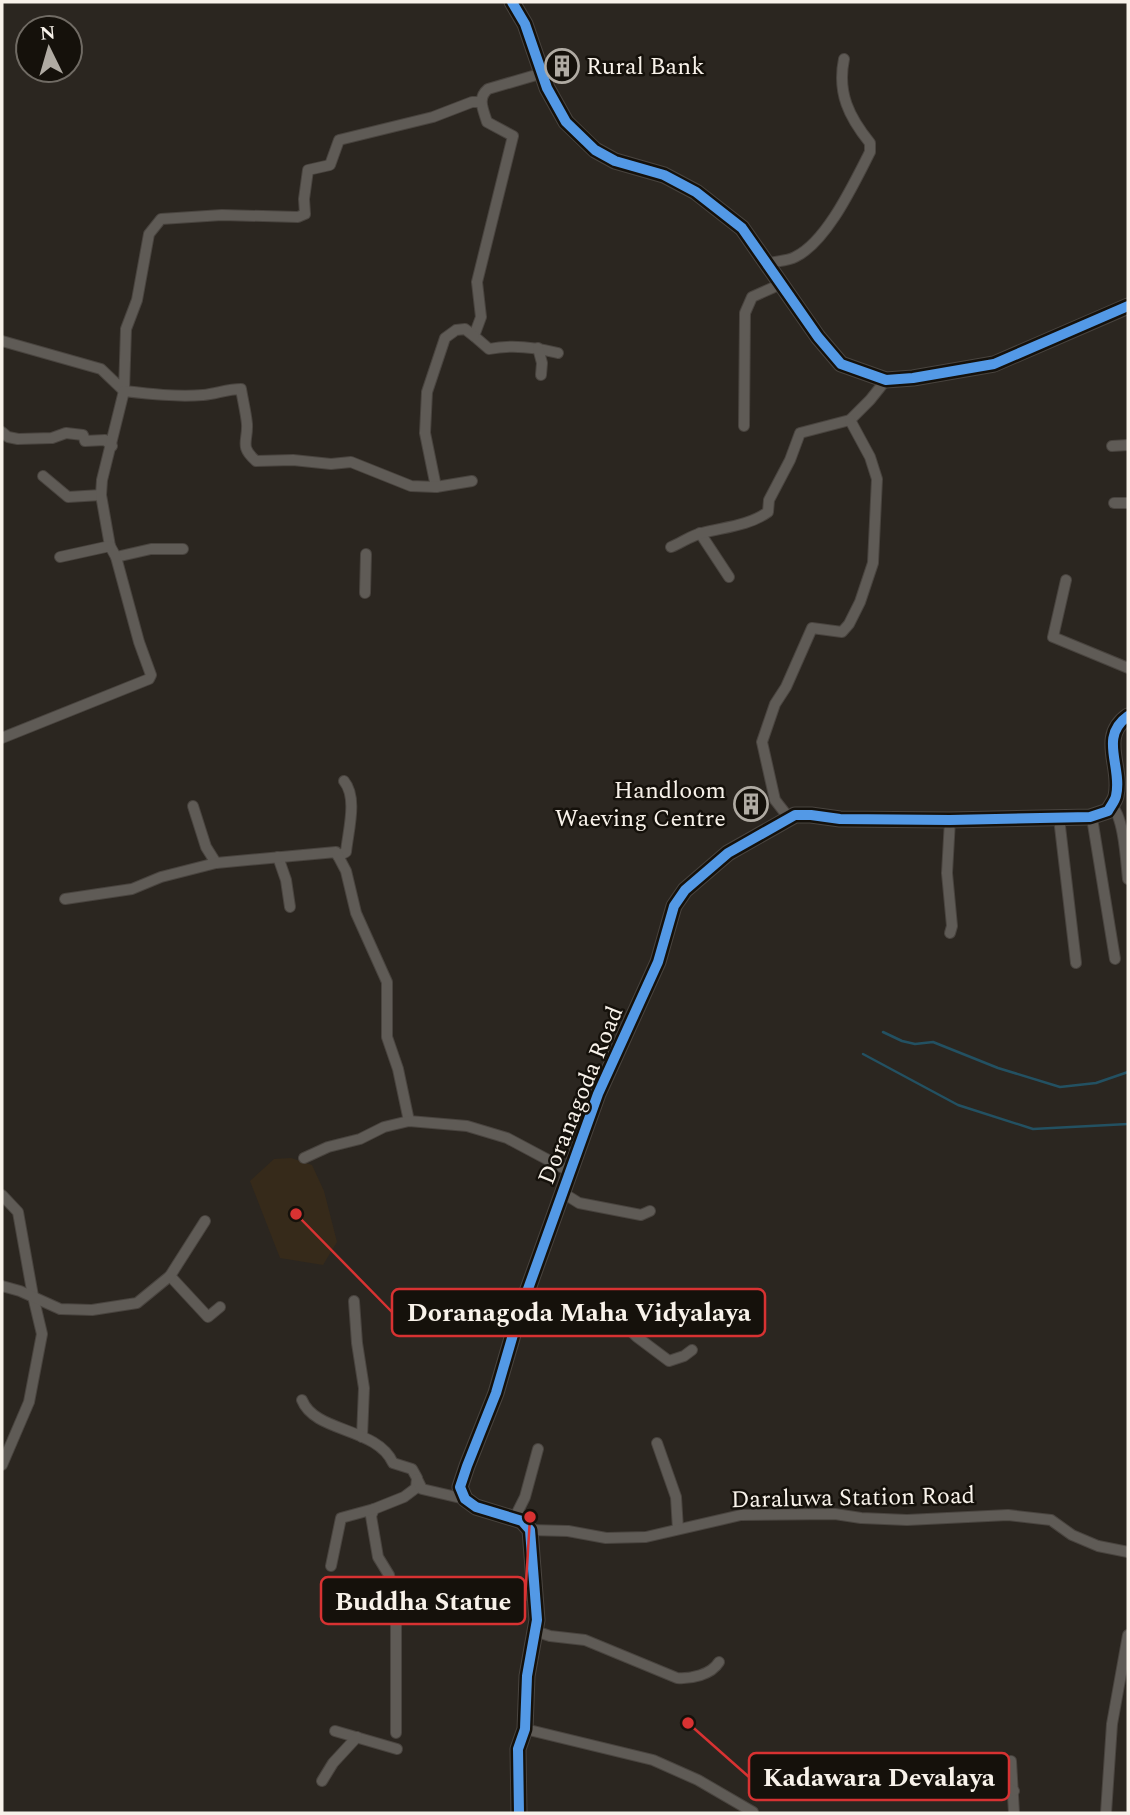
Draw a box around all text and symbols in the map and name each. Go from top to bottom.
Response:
north arrow [14,14,84,84]
text: N [39,18,57,49]
building icon: Rural Bank [543,47,581,85]
place label: Rural Bank [586,49,705,85]
place label: Handloom Waeving Centre [555,773,726,837]
building icon: Handloom Waeving Centre [732,785,770,823]
street label: Doranagoda Road [529,1001,633,1190]
callout: Doranagoda Maha Vidyalaya [392,1289,765,1336]
text: Doranagoda Maha Vidyalaya [407,1293,752,1333]
street label: Daraluwa Station Road [731,1478,975,1518]
callout: Buddha Statue [321,1577,525,1624]
text: Buddha Statue [335,1582,511,1622]
callout: Kadawara Devalaya [749,1753,1009,1800]
text: Kadawara Devalaya [763,1758,996,1798]

